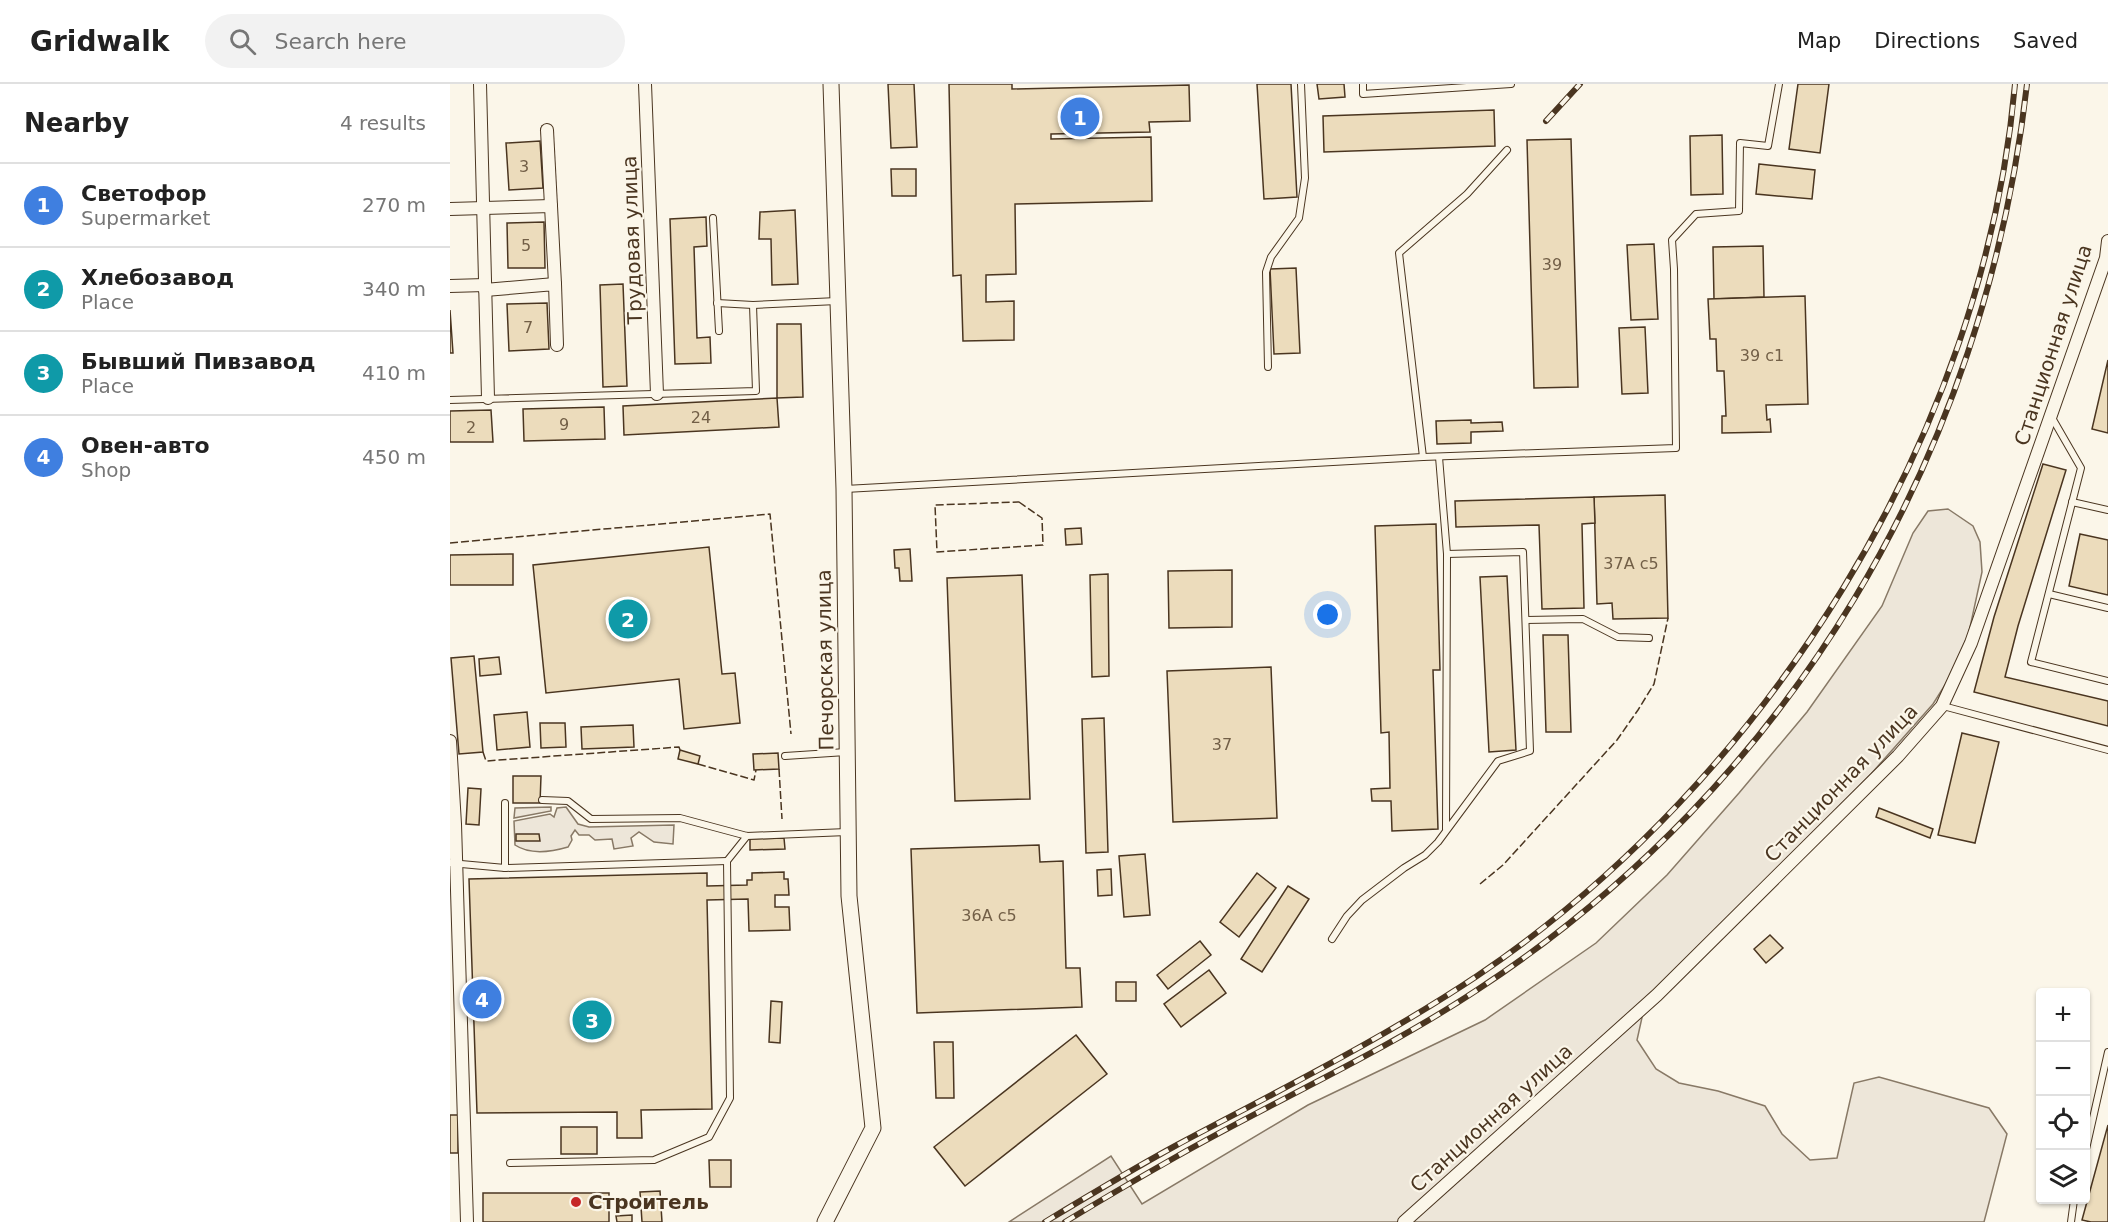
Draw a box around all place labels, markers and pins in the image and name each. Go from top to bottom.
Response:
pin: 1 [1060,94,1100,140]
pin: 2 [608,596,648,642]
pin: 4 [462,976,501,1022]
pin: 3 [572,998,612,1042]
place label: Строитель [588,1190,709,1214]
marker: Строитель [569,1195,583,1209]

